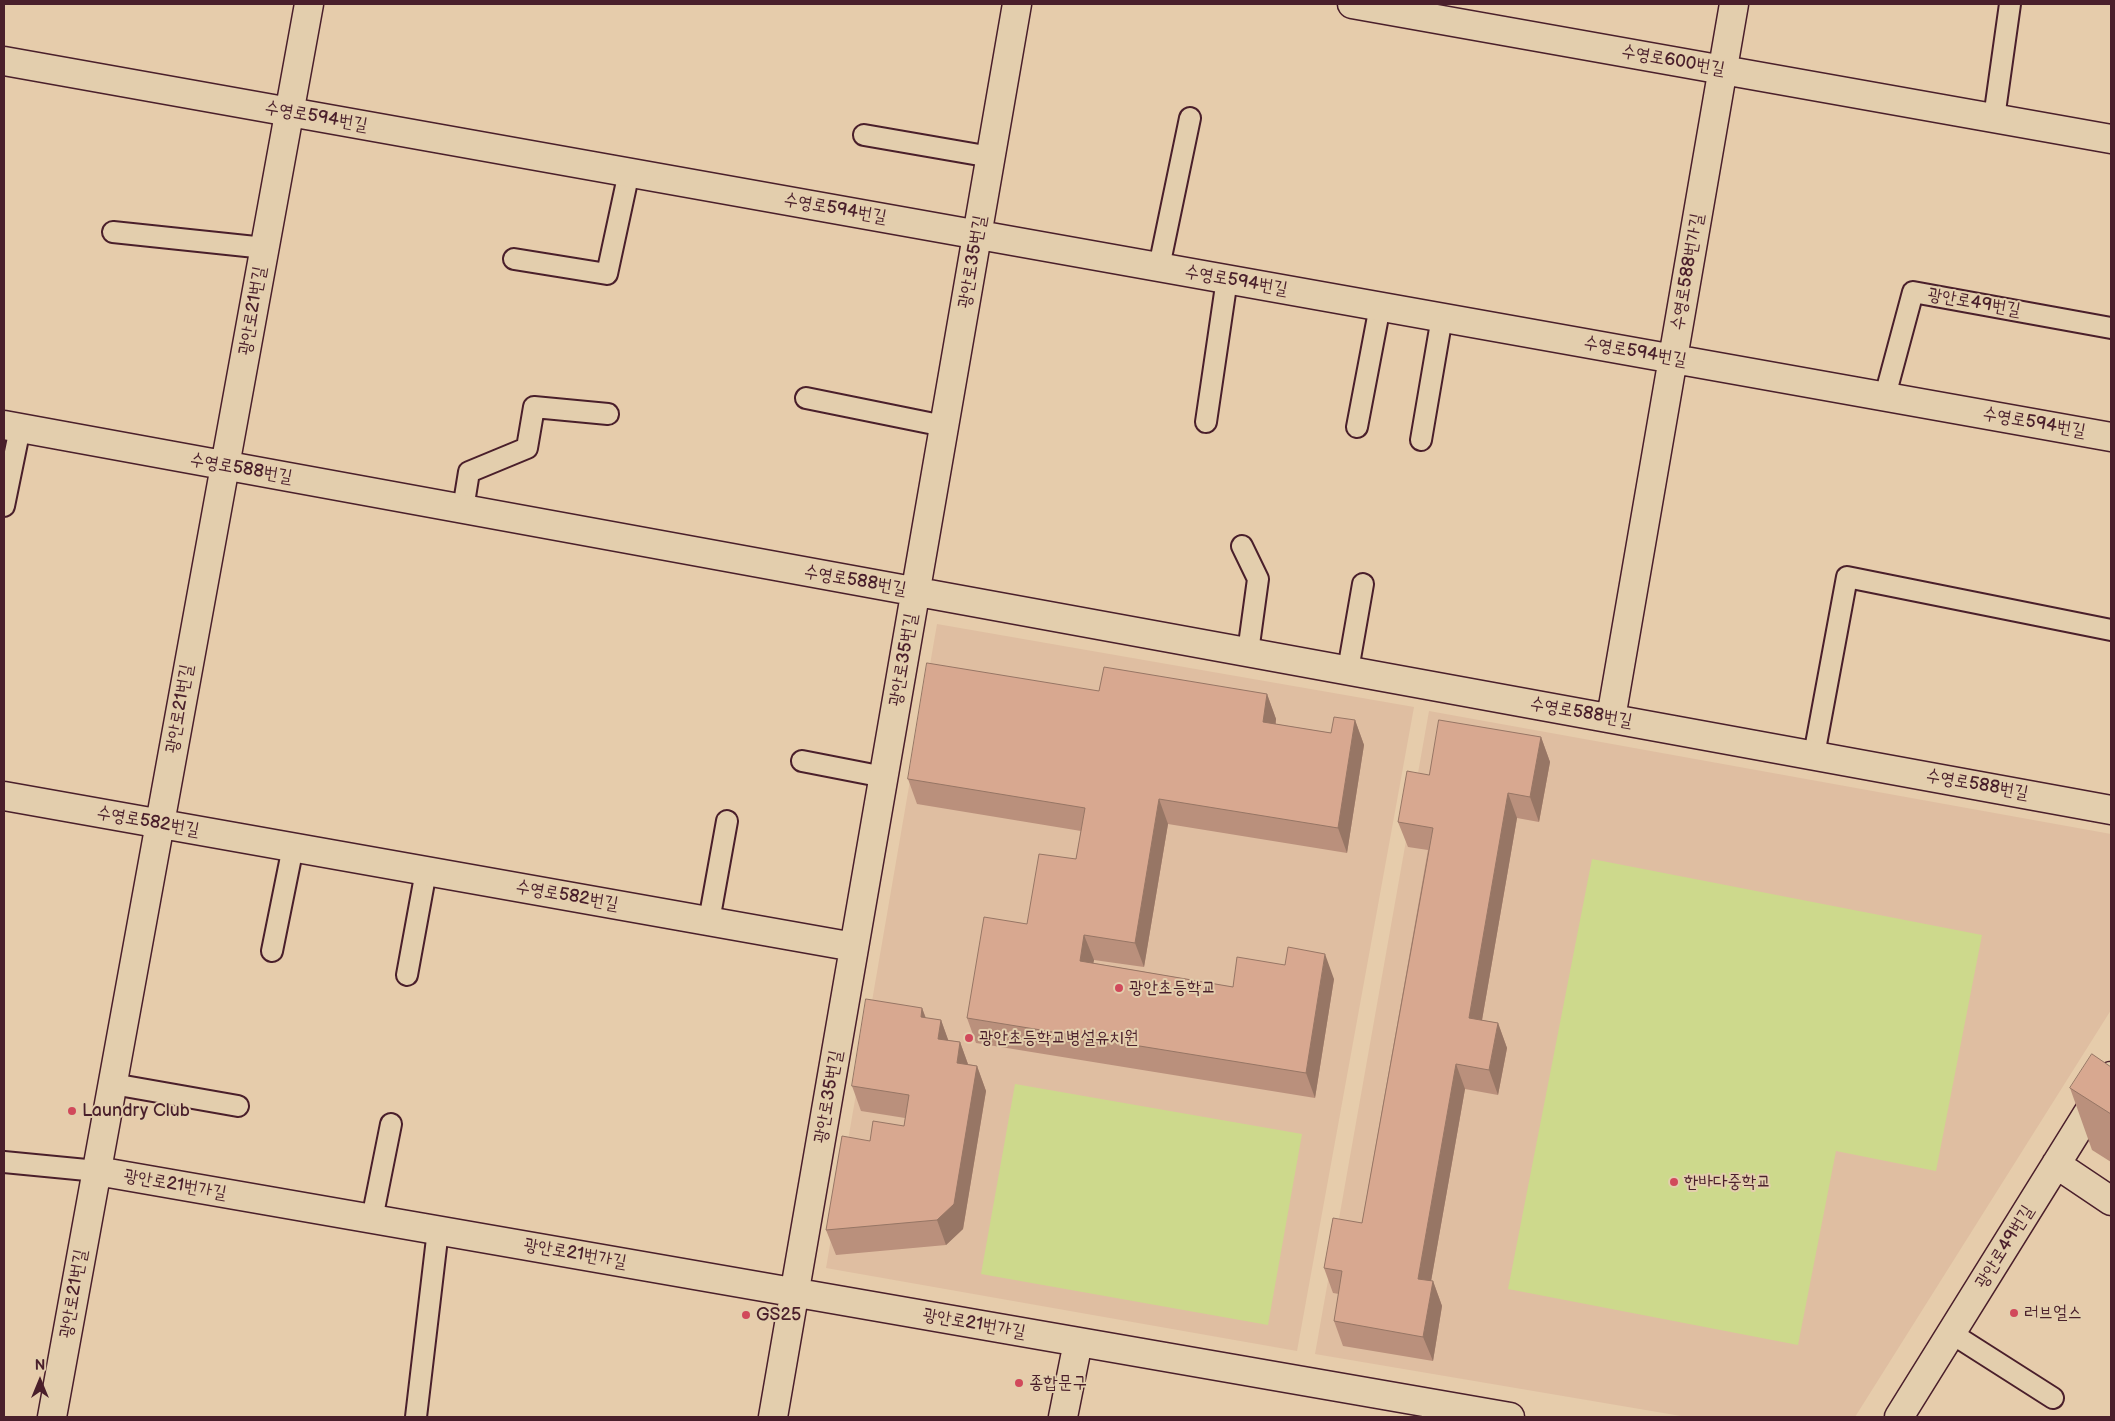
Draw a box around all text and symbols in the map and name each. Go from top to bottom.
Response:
street label: 수영로600번길 [1620,41,1726,81]
street label: 수영로594번길 [263,97,369,137]
street label: 수영로594번길 [782,189,888,229]
street label: 수영로588번가길 [1667,212,1709,332]
street label: 광안로35번길 [954,214,992,310]
street label: 수영로594번길 [1183,261,1289,301]
street label: 광안로21번길 [235,265,271,357]
street label: 광안로49번길 [1926,284,2022,322]
street label: 수영로594번길 [1582,332,1688,372]
street label: 수영로594번길 [1981,403,2087,443]
street label: 수영로588번길 [188,449,294,489]
street label: 수영로588번길 [802,561,908,601]
street label: 광안로35번길 [885,612,923,708]
street label: 광안로21번길 [162,663,198,755]
street label: 수영로588번길 [1528,693,1634,733]
street label: 수영로588번길 [1924,765,2030,805]
street label: 수영로582번길 [95,802,201,842]
street label: 수영로582번길 [514,876,620,916]
place label: 광안초등학교 [1129,977,1216,999]
marker: 광안초등학교 [1113,982,1125,994]
place label: 광안초등학교병설유치원 [979,1027,1138,1049]
marker: 광안초등학교병설유치원 [963,1032,975,1044]
street label: 광안로35번길 [810,1049,848,1145]
place label: Laundry Club [82,1100,190,1122]
marker: Laundry Club [66,1105,78,1117]
street label: 광안로21번가길 [122,1165,228,1205]
place label: 한바다중학교 [1684,1171,1771,1193]
marker: 한바다중학교 [1668,1176,1680,1188]
street label: 광안로49번길 [1971,1202,2039,1292]
street label: 광안로21번가길 [522,1234,628,1274]
street label: 광안로21번길 [56,1248,92,1340]
place label: 러브얼스 [2024,1302,2082,1324]
place label: GS25 [756,1304,801,1326]
street label: 광안로21번가길 [921,1304,1027,1344]
marker: 러브얼스 [2008,1307,2020,1319]
marker: GS25 [740,1309,752,1321]
north arrow [15,1356,65,1406]
text: N [35,1357,45,1374]
place label: 종합문구 [1029,1372,1087,1394]
marker: 종합문구 [1013,1377,1025,1389]

